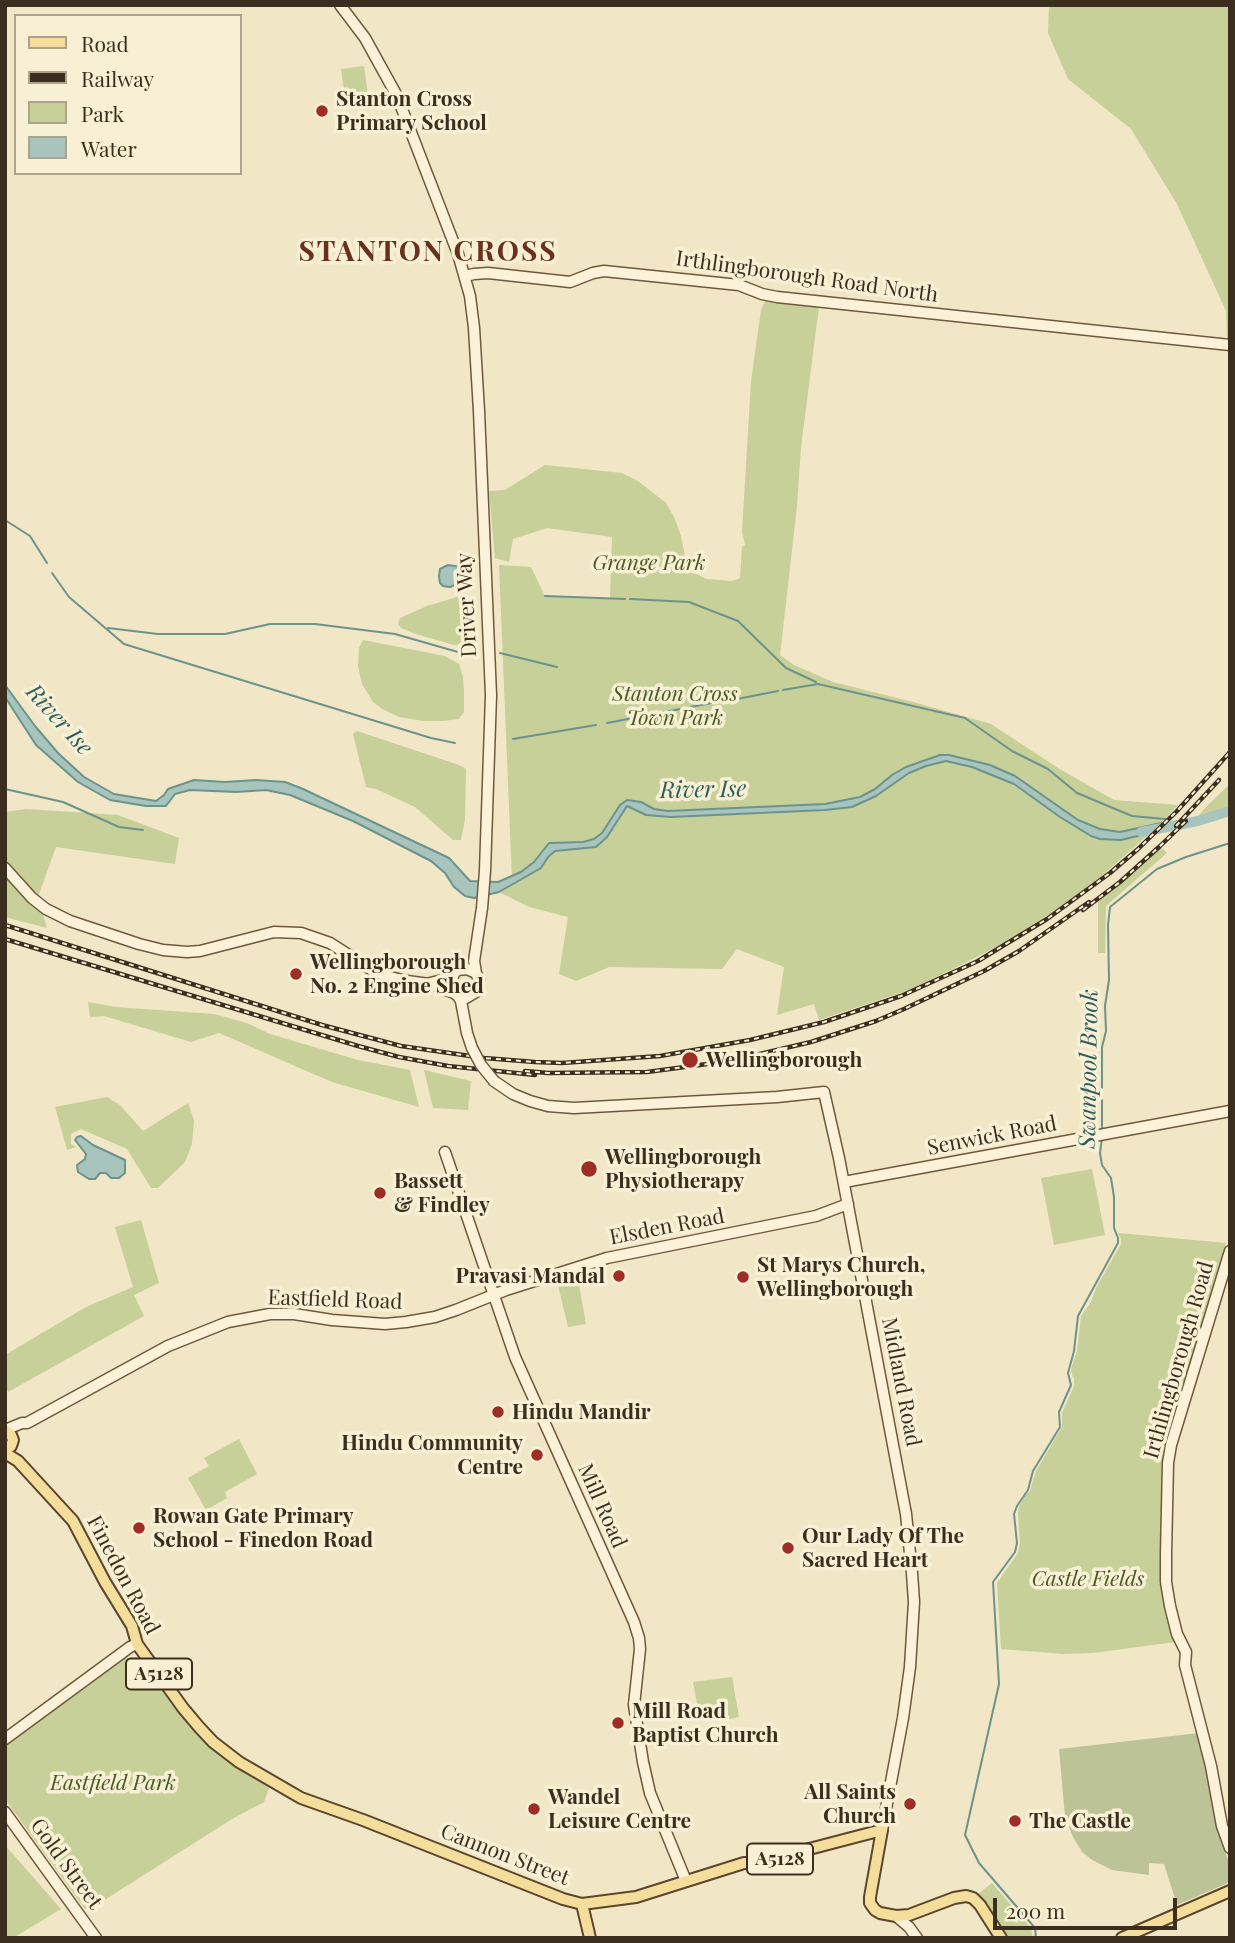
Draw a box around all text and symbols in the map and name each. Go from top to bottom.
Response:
legend [14,14,242,175]
text: Road [81,29,129,57]
text: Railway [81,64,154,92]
place label: Stanton Cross Primary School [336,86,487,136]
text: Park [81,99,124,127]
marker: Stanton Cross Primary School [314,103,330,119]
text: Water [81,134,137,162]
district label: STANTON CROSS [300,235,556,269]
street label: Irthlingborough Road North [674,246,940,308]
park label: Grange Park [592,550,706,576]
street label: Driver Way [452,552,482,658]
water label: River Ise [20,679,98,761]
park label: Stanton Cross Town Park [612,681,738,731]
water label: River Ise [660,775,746,805]
place label: Wellingborough No. 2 Engine Shed [310,949,484,999]
marker: Wellingborough No. 2 Engine Shed [288,966,304,982]
water label: Swanpool Brook [1074,989,1104,1149]
place label: Wellingborough [706,1047,862,1073]
marker: Wellingborough [680,1050,700,1070]
street label: Senwick Road [925,1111,1059,1161]
place label: Wellingborough Physiotherapy [605,1144,761,1194]
marker: Wellingborough Physiotherapy [579,1159,599,1179]
place label: Bassett & Findley [394,1168,490,1218]
marker: Bassett & Findley [372,1185,388,1201]
street label: Elsden Road [607,1204,727,1250]
place label: St Marys Church, Wellingborough [757,1252,926,1302]
street label: Irthlingborough Road [1139,1258,1219,1462]
place label: Pravasi Mandal [455,1263,605,1289]
marker: Pravasi Mandal [611,1268,627,1284]
marker: St Marys Church, Wellingborough [735,1269,751,1285]
street label: Eastfield Road [267,1285,403,1315]
street label: Midland Road [876,1315,926,1449]
place label: Hindu Mandir [512,1399,651,1425]
marker: Hindu Mandir [490,1404,506,1420]
place label: Hindu Community Centre [341,1430,523,1480]
marker: Hindu Community Centre [529,1447,545,1463]
street label: Mill Road [572,1460,632,1552]
place label: Rowan Gate Primary School - Finedon Road [153,1503,373,1553]
street label: Finedon Road [81,1511,165,1639]
marker: Rowan Gate Primary School - Finedon Road [131,1520,147,1536]
place label: Our Lady Of The Sacred Heart [802,1523,964,1573]
marker: Our Lady Of The Sacred Heart [780,1540,796,1556]
park label: Castle Fields [1032,1566,1144,1592]
road number: A5128 [126,1658,192,1690]
place label: Mill Road Baptist Church [632,1698,779,1748]
marker: Mill Road Baptist Church [610,1715,626,1731]
park label: Eastfield Park [50,1770,176,1796]
place label: All Saints Church [804,1779,896,1829]
place label: Wandel Leisure Centre [548,1784,691,1834]
marker: All Saints Church [902,1796,918,1812]
marker: Wandel Leisure Centre [526,1801,542,1817]
place label: The Castle [1029,1808,1131,1834]
marker: The Castle [1007,1813,1023,1829]
street label: Gold Street [25,1814,107,1914]
street label: Cannon Street [437,1819,573,1891]
road number: A5128 [747,1843,813,1874]
scale bar [997,1884,1181,1928]
text: 200 m [1006,1896,1065,1924]

